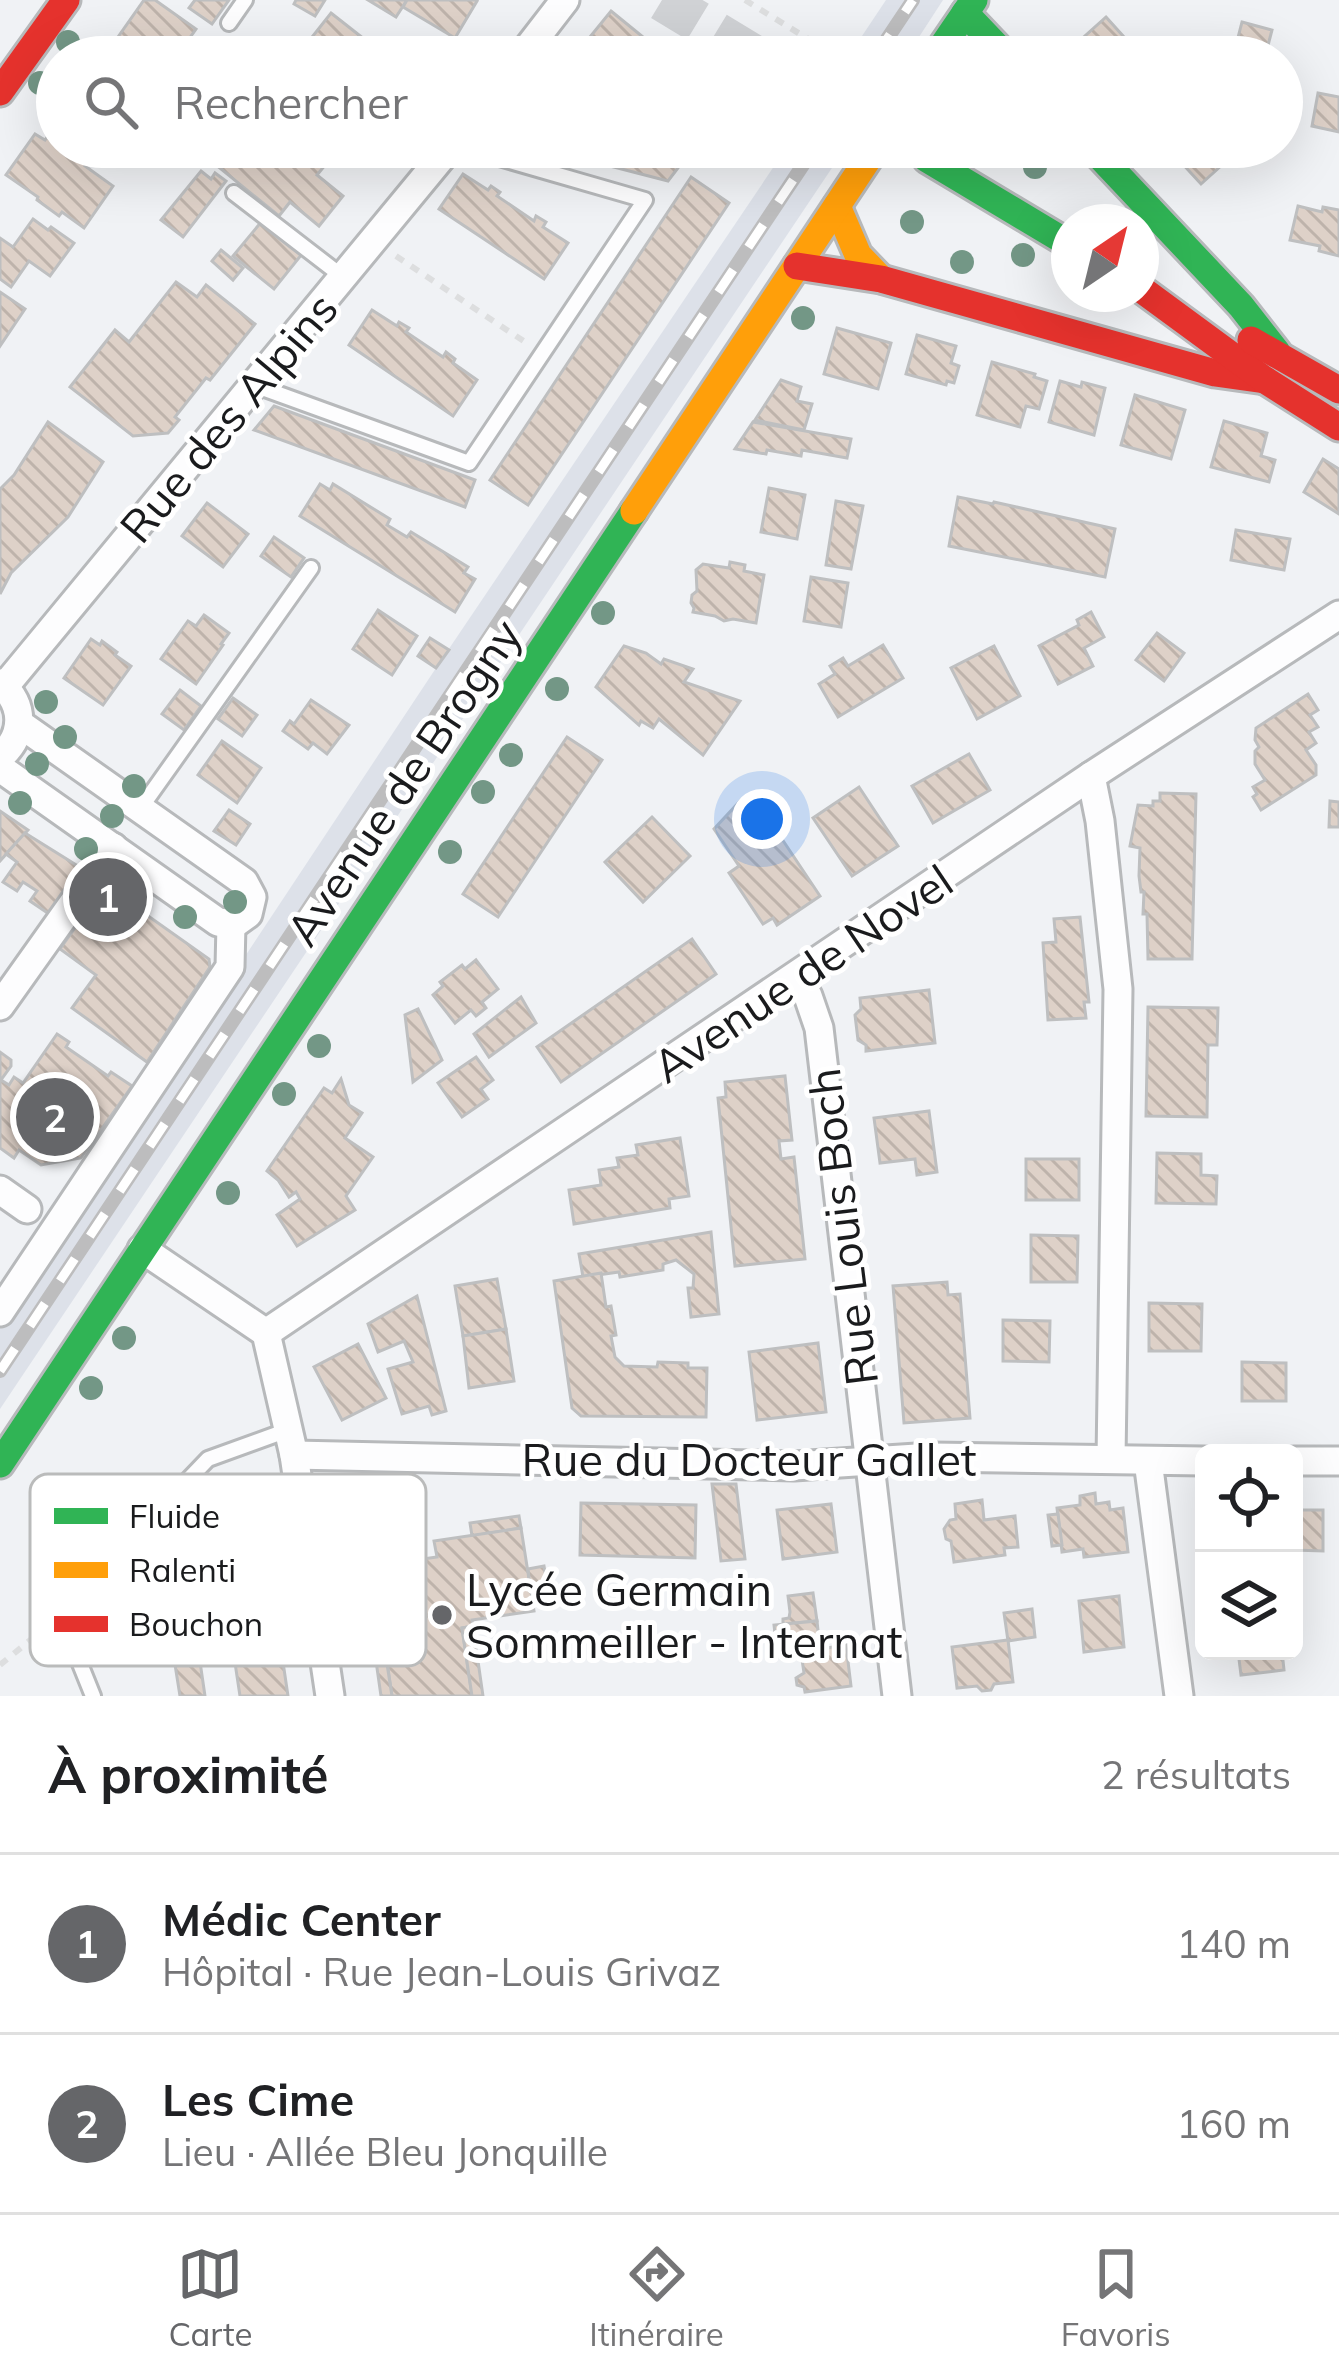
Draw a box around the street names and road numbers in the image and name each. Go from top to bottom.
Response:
street label: Rue des Alpins [107,281,349,553]
street label: Avenue de Brogny [273,608,533,956]
street label: Avenue de Novel [641,852,963,1094]
street label: Rue Louis Boch [795,1065,889,1389]
street label: Rue du Docteur Gallet [521,1431,977,1487]

